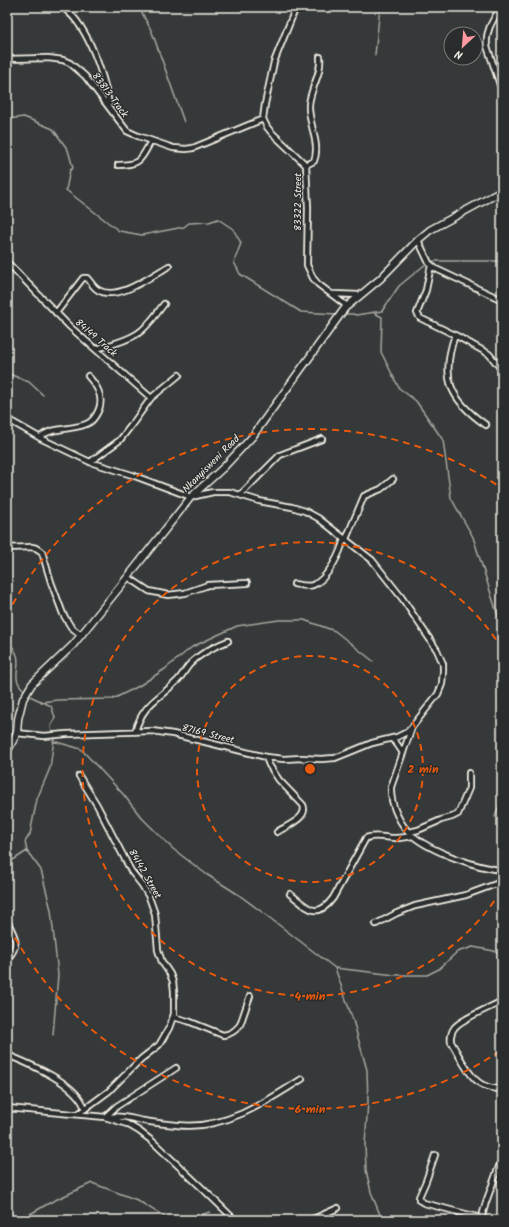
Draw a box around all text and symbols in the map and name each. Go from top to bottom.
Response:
north arrow [443,26,483,66]
text: N [452,44,466,64]
street label: 83813 Track [88,69,133,121]
street label: 83322 Street [290,173,306,231]
street label: 84149 Track [71,315,121,361]
street label: Nkanyisweni Road [179,431,244,496]
street label: 87169 Street [180,720,236,748]
text: 2 min [407,760,439,779]
centre of rings [303,762,317,776]
street label: 84142 Street [124,846,166,902]
text: 4 min [295,987,326,1006]
text: 6 min [295,1100,326,1119]

